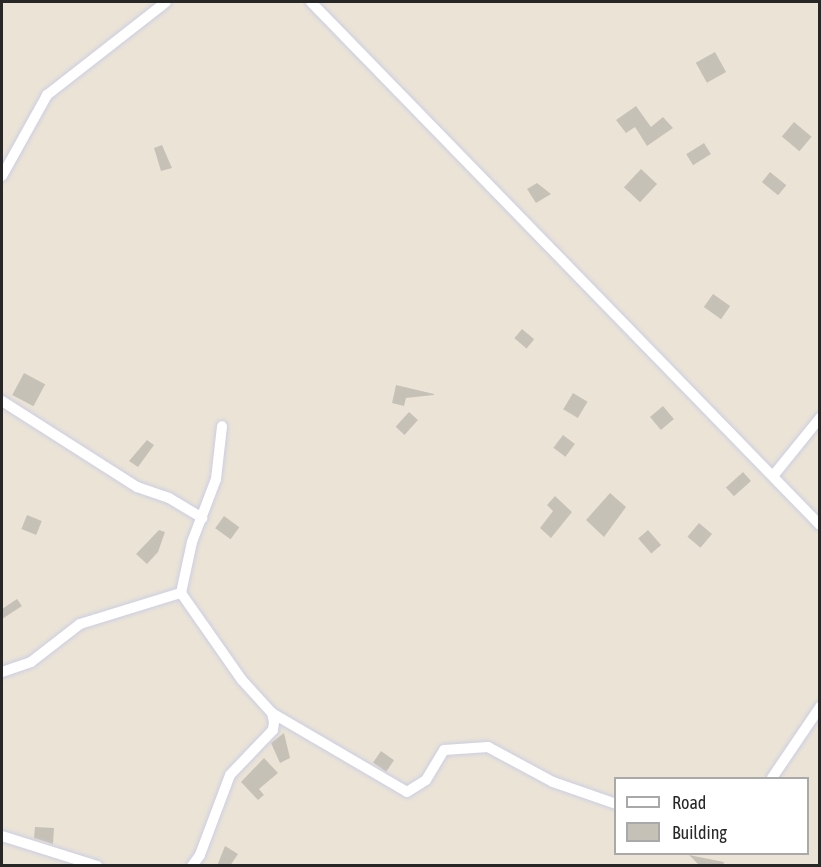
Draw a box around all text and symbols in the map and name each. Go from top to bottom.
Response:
legend [614,777,809,855]
text: Road [672,792,706,813]
text: Building [672,822,727,843]

